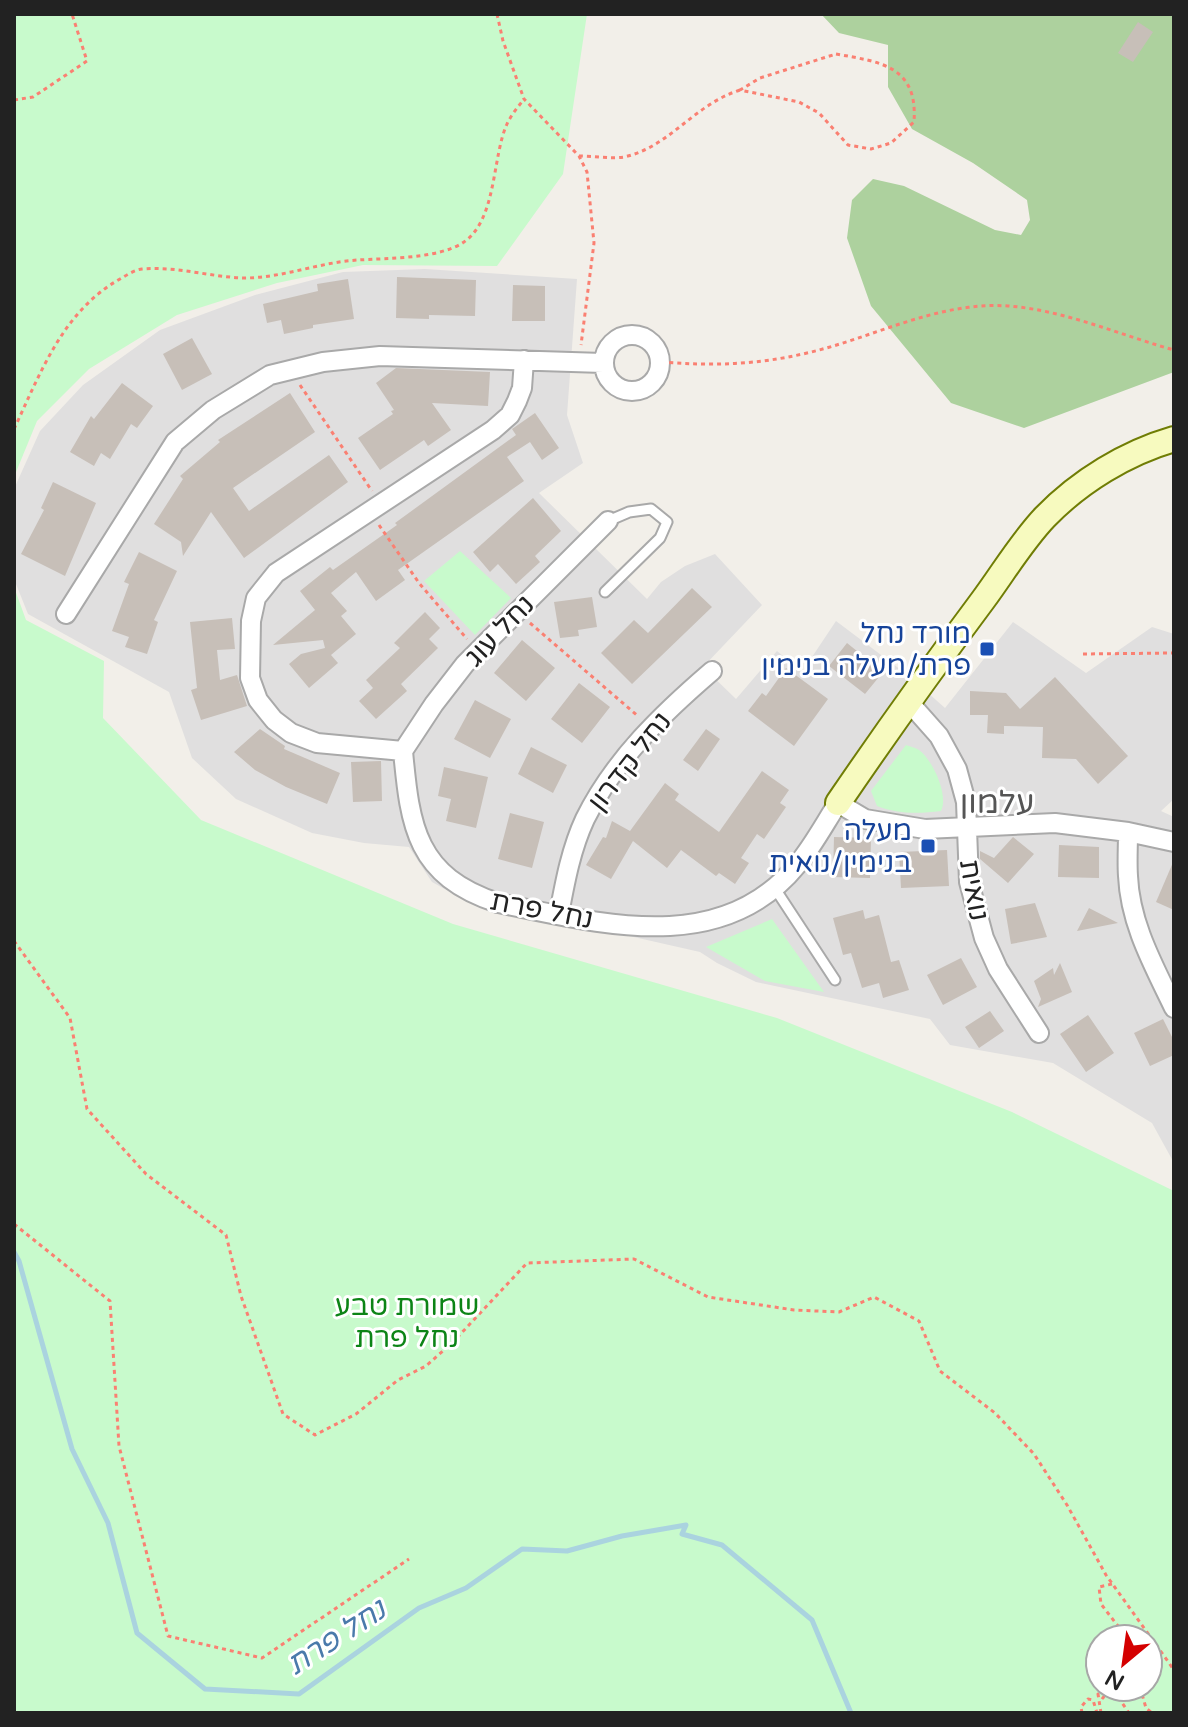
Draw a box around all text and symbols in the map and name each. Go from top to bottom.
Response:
street label: נחל עוג [458,588,542,674]
place label: מורד נחל פרת/מעלה בנימין [761,617,971,683]
marker: מורד נחל פרת/מעלה בנימין [978,640,996,658]
street label: נחל קדרון [581,705,679,818]
district label: עלמון [960,784,1034,822]
place label: מעלה בנימין/נואית [769,814,912,880]
marker: מעלה בנימין/נואית [919,837,937,855]
street label: נואית [952,857,996,924]
street label: נחל פרת [488,883,596,937]
park label: שמורת טבע נחל פרת [335,1289,479,1355]
water label: נחל פרת [279,1590,395,1683]
north arrow [1084,1623,1164,1703]
text: N [1101,1664,1129,1695]

